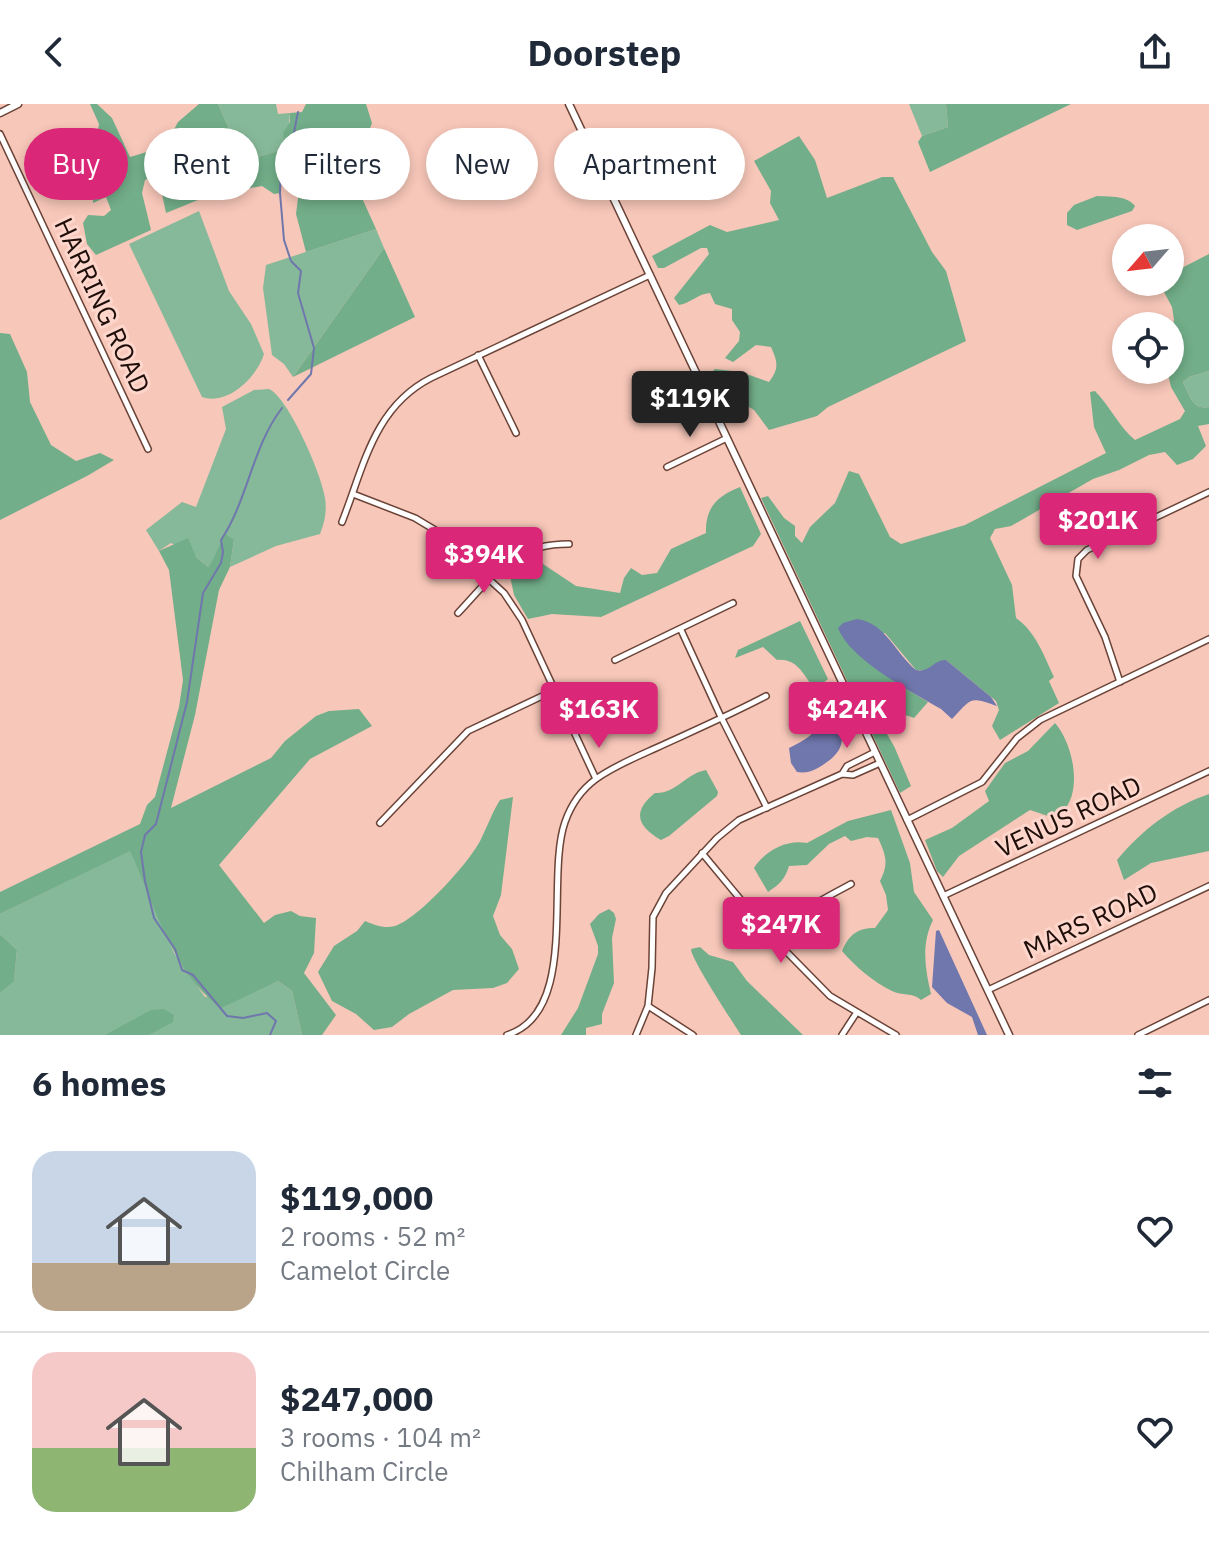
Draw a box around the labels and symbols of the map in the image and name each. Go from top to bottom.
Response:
street label: HARRING ROAD [47,212,159,398]
north arrow [1112,224,1184,296]
pin: $119K [634,371,746,439]
pin: $201K [1042,493,1154,561]
pin: $394K [428,527,540,595]
pin: $163K [543,682,655,750]
pin: $424K [791,682,903,750]
street label: VENUS ROAD [990,767,1146,865]
street label: MARS ROAD [1017,874,1163,966]
pin: $247K [725,897,837,965]

